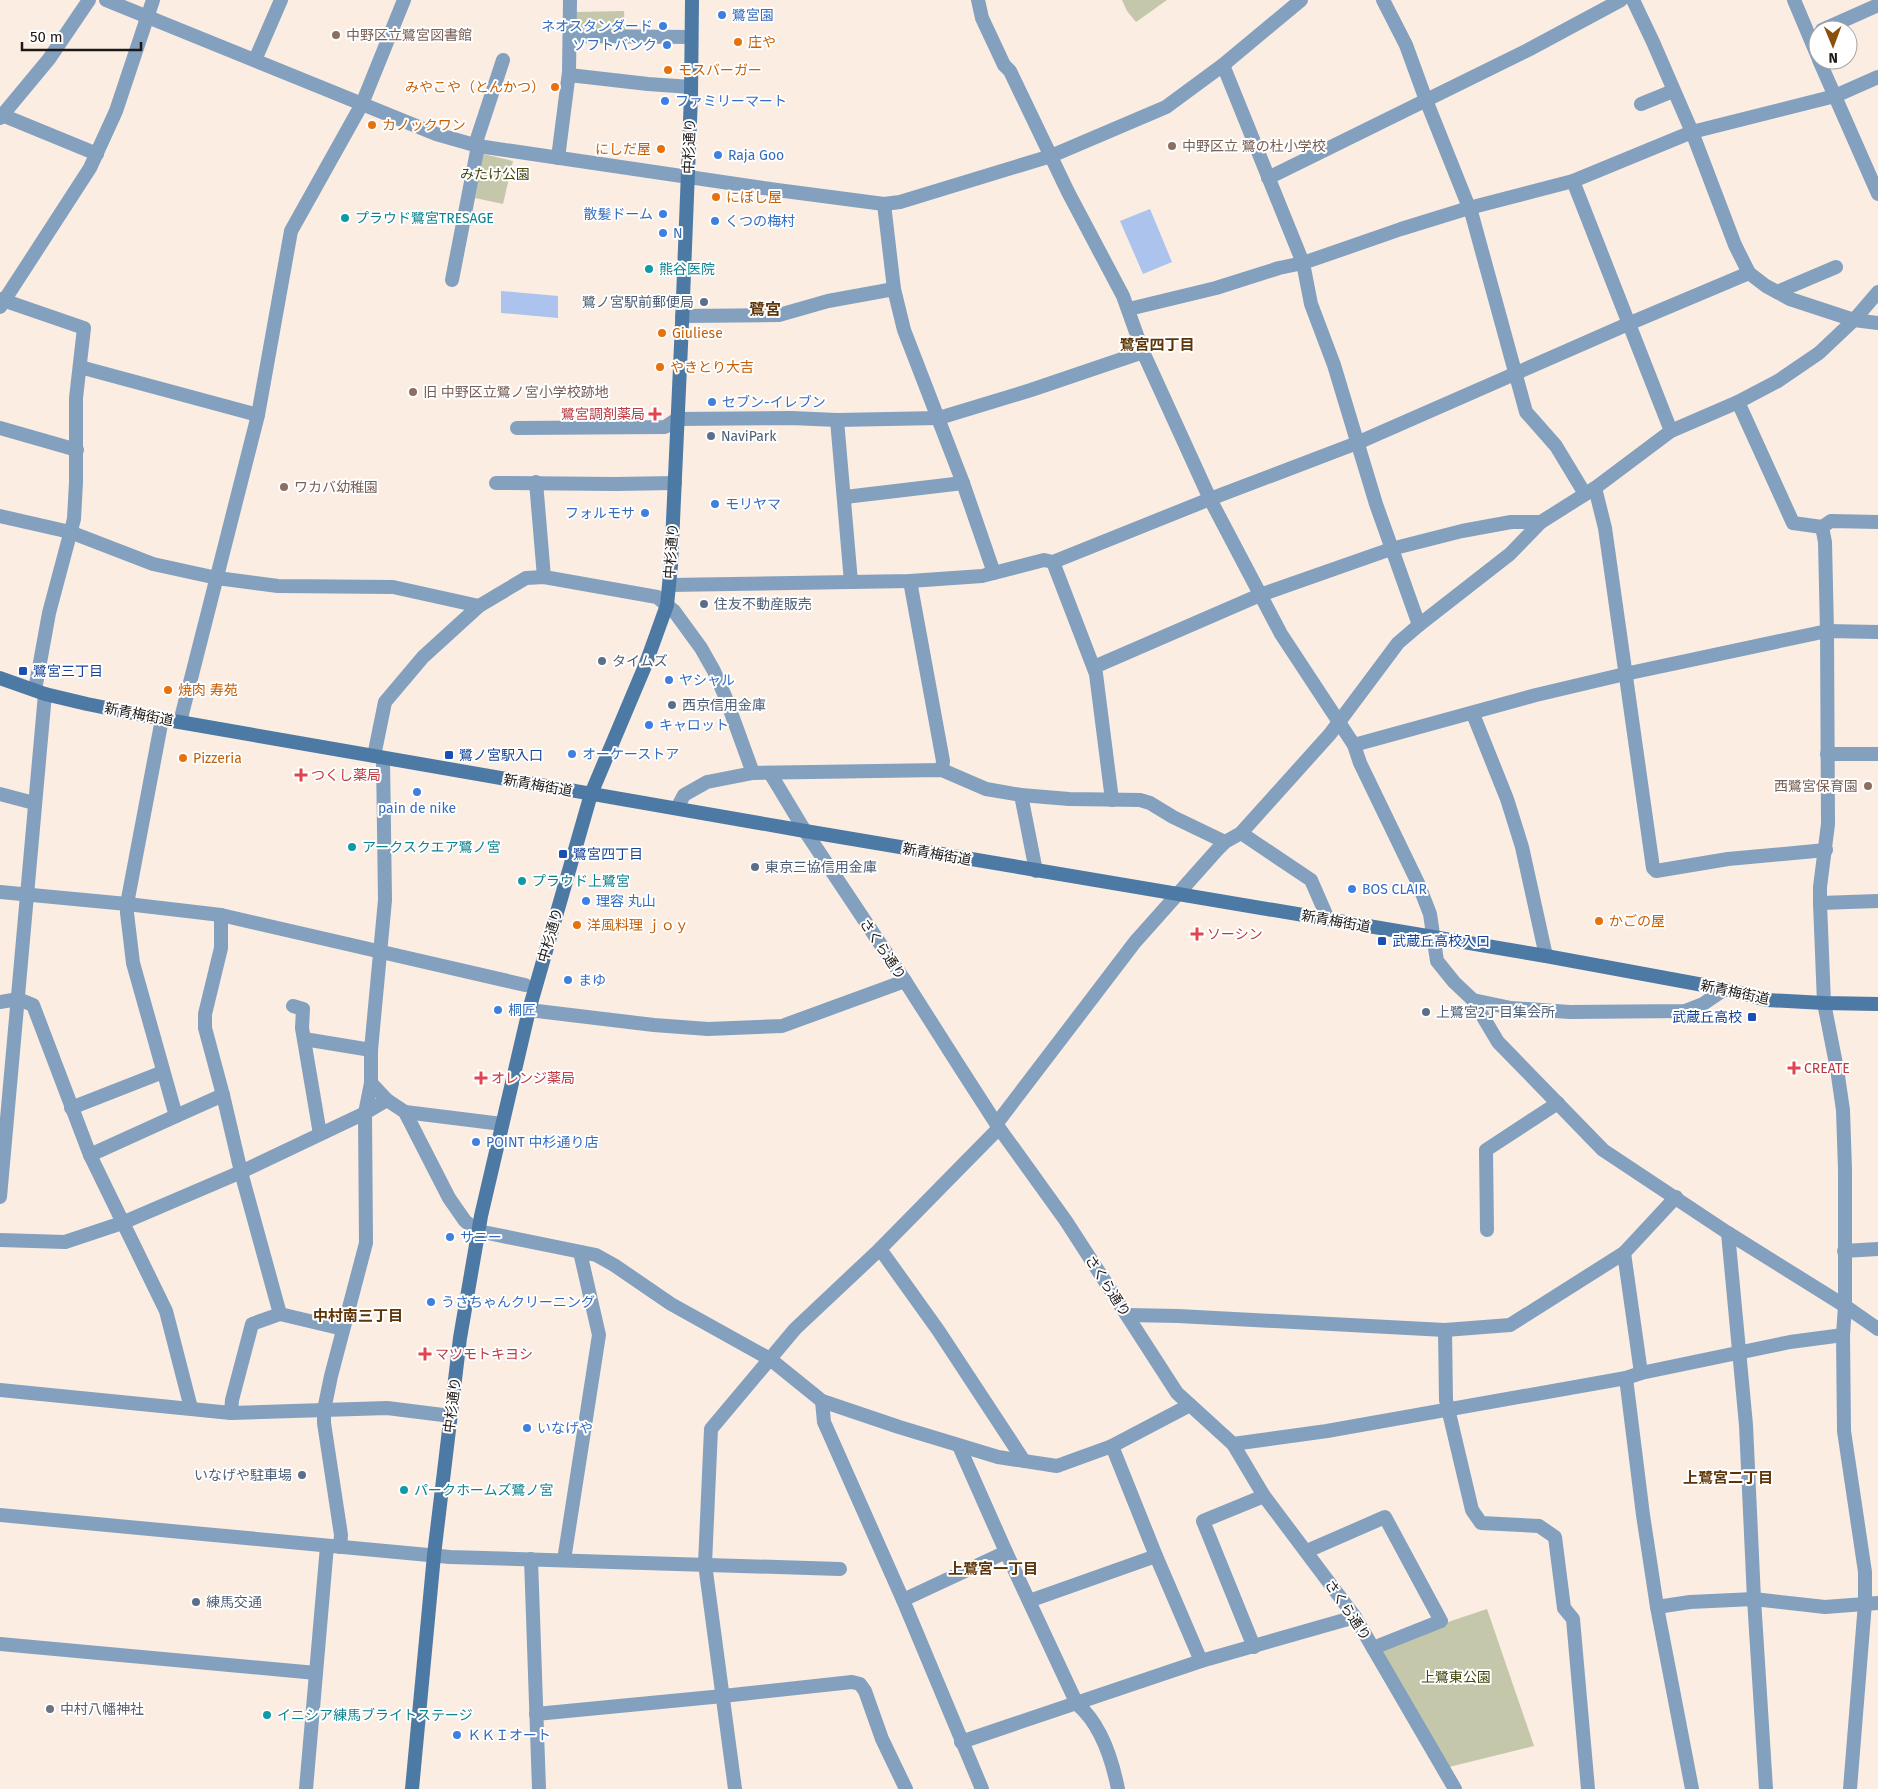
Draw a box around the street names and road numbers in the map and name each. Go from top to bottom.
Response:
street label: 中杉通り [680,118,699,174]
street label: 中杉通り [661,523,682,580]
street label: 新青梅街道 [103,699,175,730]
street label: 新青梅街道 [502,771,574,800]
street label: 新青梅街道 [901,840,973,869]
street label: 中杉通り [535,906,566,964]
street label: 新青梅街道 [1300,907,1372,936]
street label: さくら通り [856,916,909,983]
street label: 新青梅街道 [1699,977,1771,1008]
street label: さくら通り [1081,1252,1134,1320]
street label: 中杉通り [441,1376,464,1434]
street label: さくら通り [1321,1577,1374,1644]

